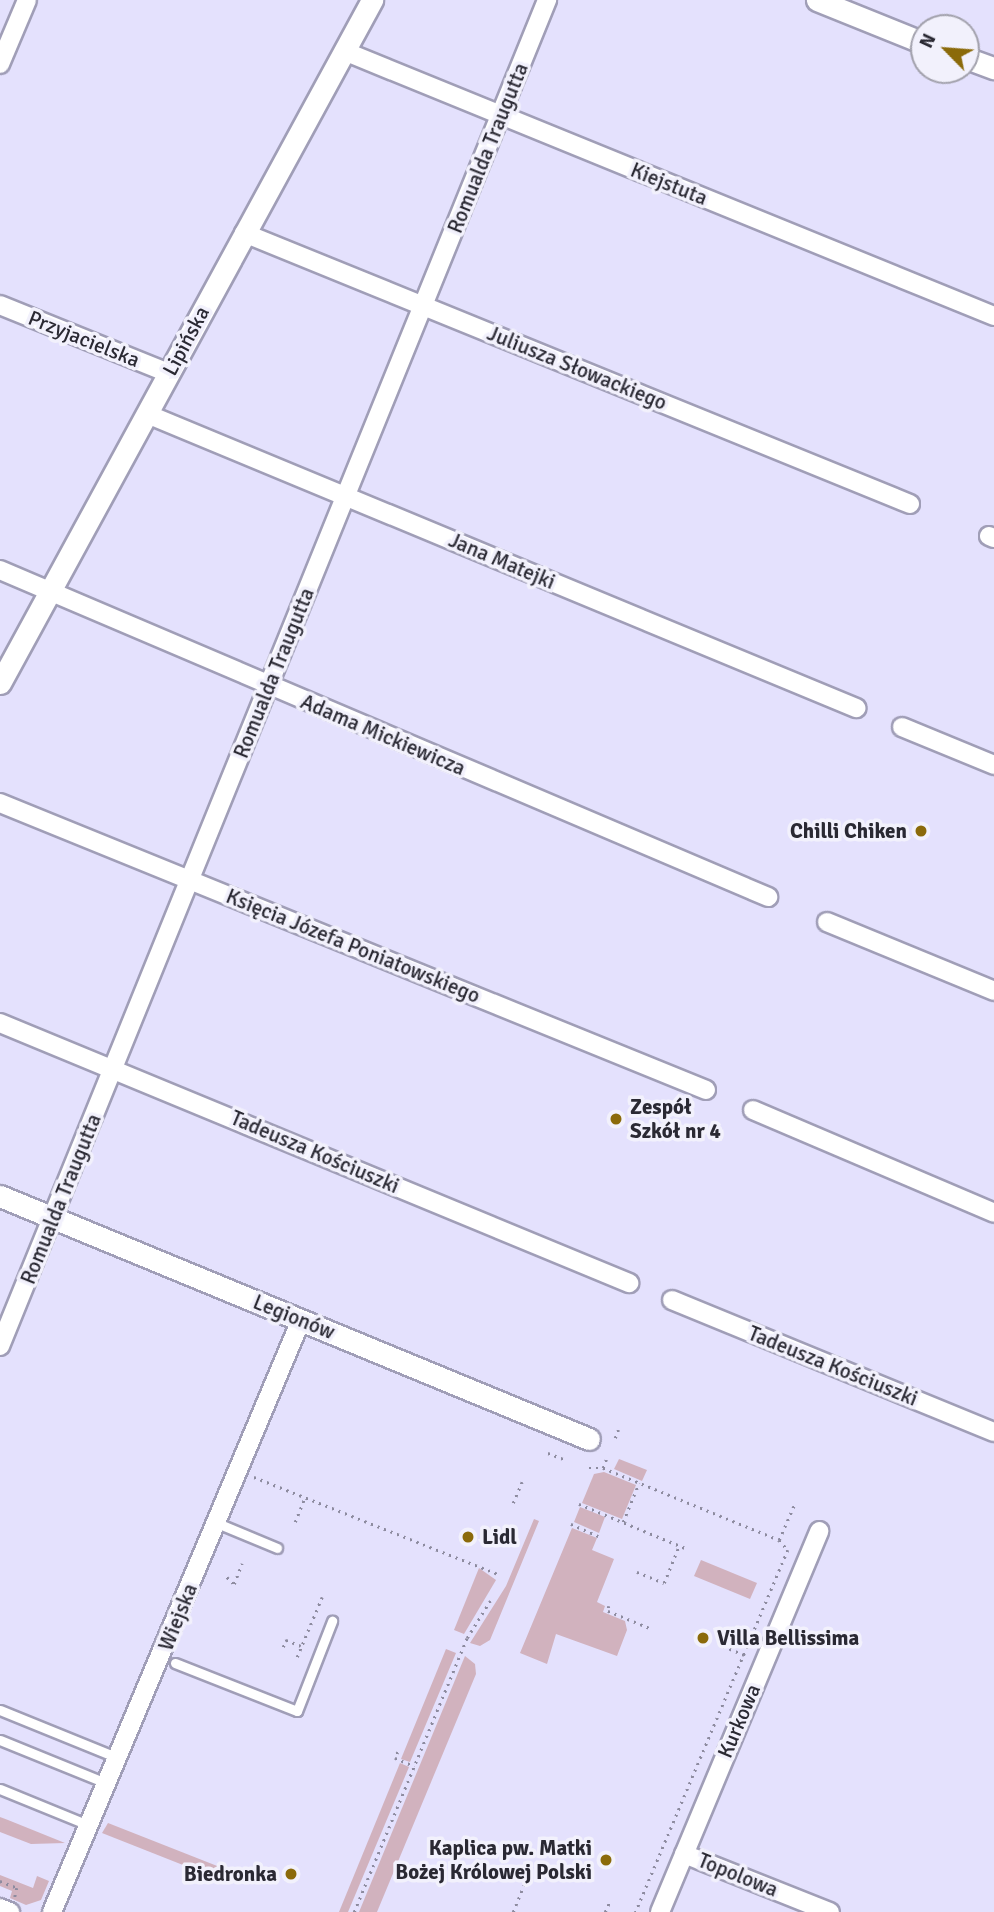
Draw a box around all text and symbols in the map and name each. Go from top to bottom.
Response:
north arrow [910,14,980,84]
text: N [914,30,941,52]
street label: Romualda Traugutta [442,59,534,237]
street label: Kiejstuta [627,157,711,211]
street label: Lipińska [157,302,215,380]
street label: Przyjacielska [25,305,143,373]
street label: Juliusza Słowackiego [484,320,670,416]
street label: Jana Matejki [445,527,559,595]
street label: Romualda Traugutta [228,584,320,762]
street label: Adama Mickiewicza [297,689,469,781]
place label: Chilli Chiken [790,818,907,844]
marker: Chilli Chiken [913,823,929,839]
street label: Księcia Józefa Poniatowskiego [222,883,484,1009]
place label: Zespół Szkół nr 4 [630,1094,721,1144]
street label: Tadeusza Kościuszki [227,1105,403,1199]
street label: Romualda Traugutta [15,1110,107,1288]
marker: Zespół Szkół nr 4 [608,1111,624,1127]
street label: Legionów [249,1289,339,1345]
street label: Tadeusza Kościuszki [745,1321,921,1411]
place label: Lidl [482,1524,517,1550]
marker: Lidl [460,1529,476,1545]
street label: Wiejska [153,1580,203,1654]
place label: Villa Bellissima [717,1625,859,1651]
marker: Villa Bellissima [695,1630,711,1646]
street label: Kurkowa [712,1680,766,1762]
place label: Kaplica pw. Matki Bożej Królowej Polski [395,1835,592,1885]
street label: Topolowa [694,1848,782,1902]
marker: Kaplica pw. Matki Bożej Królowej Polski [598,1852,614,1868]
place label: Biedronka [184,1861,277,1887]
marker: Biedronka [283,1866,299,1882]

